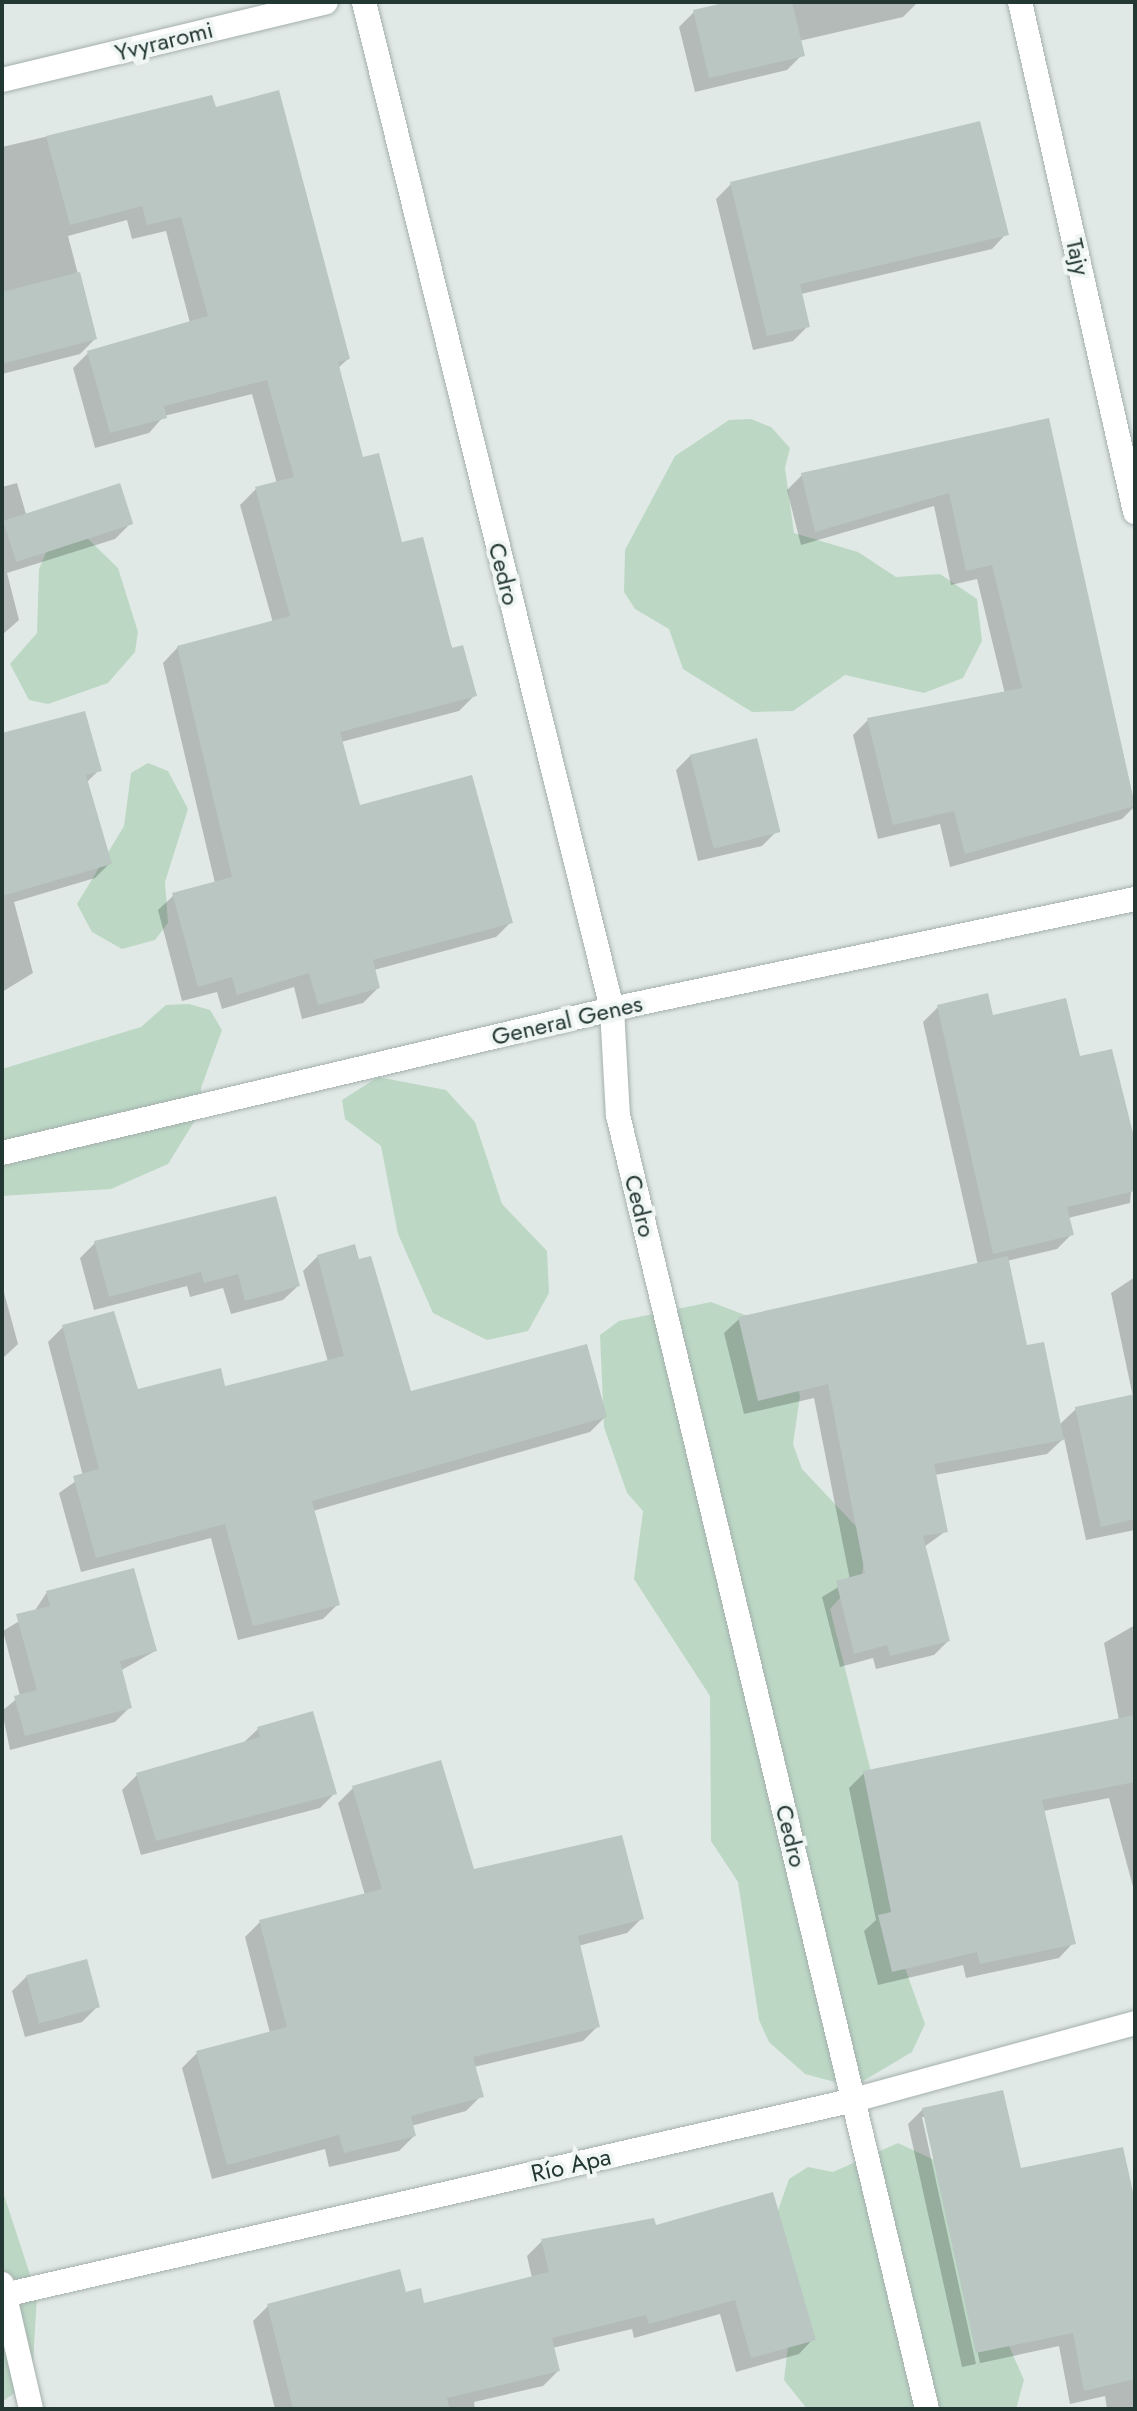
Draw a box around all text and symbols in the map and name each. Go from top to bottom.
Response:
street label: Yvyraromi [112,15,216,67]
street label: Tajy [1060,236,1096,278]
street label: Cedro [482,540,526,608]
street label: General Genes [489,989,645,1051]
street label: Cedro [618,1172,662,1240]
street label: Cedro [769,1802,813,1870]
street label: Río Apa [528,2142,614,2188]

